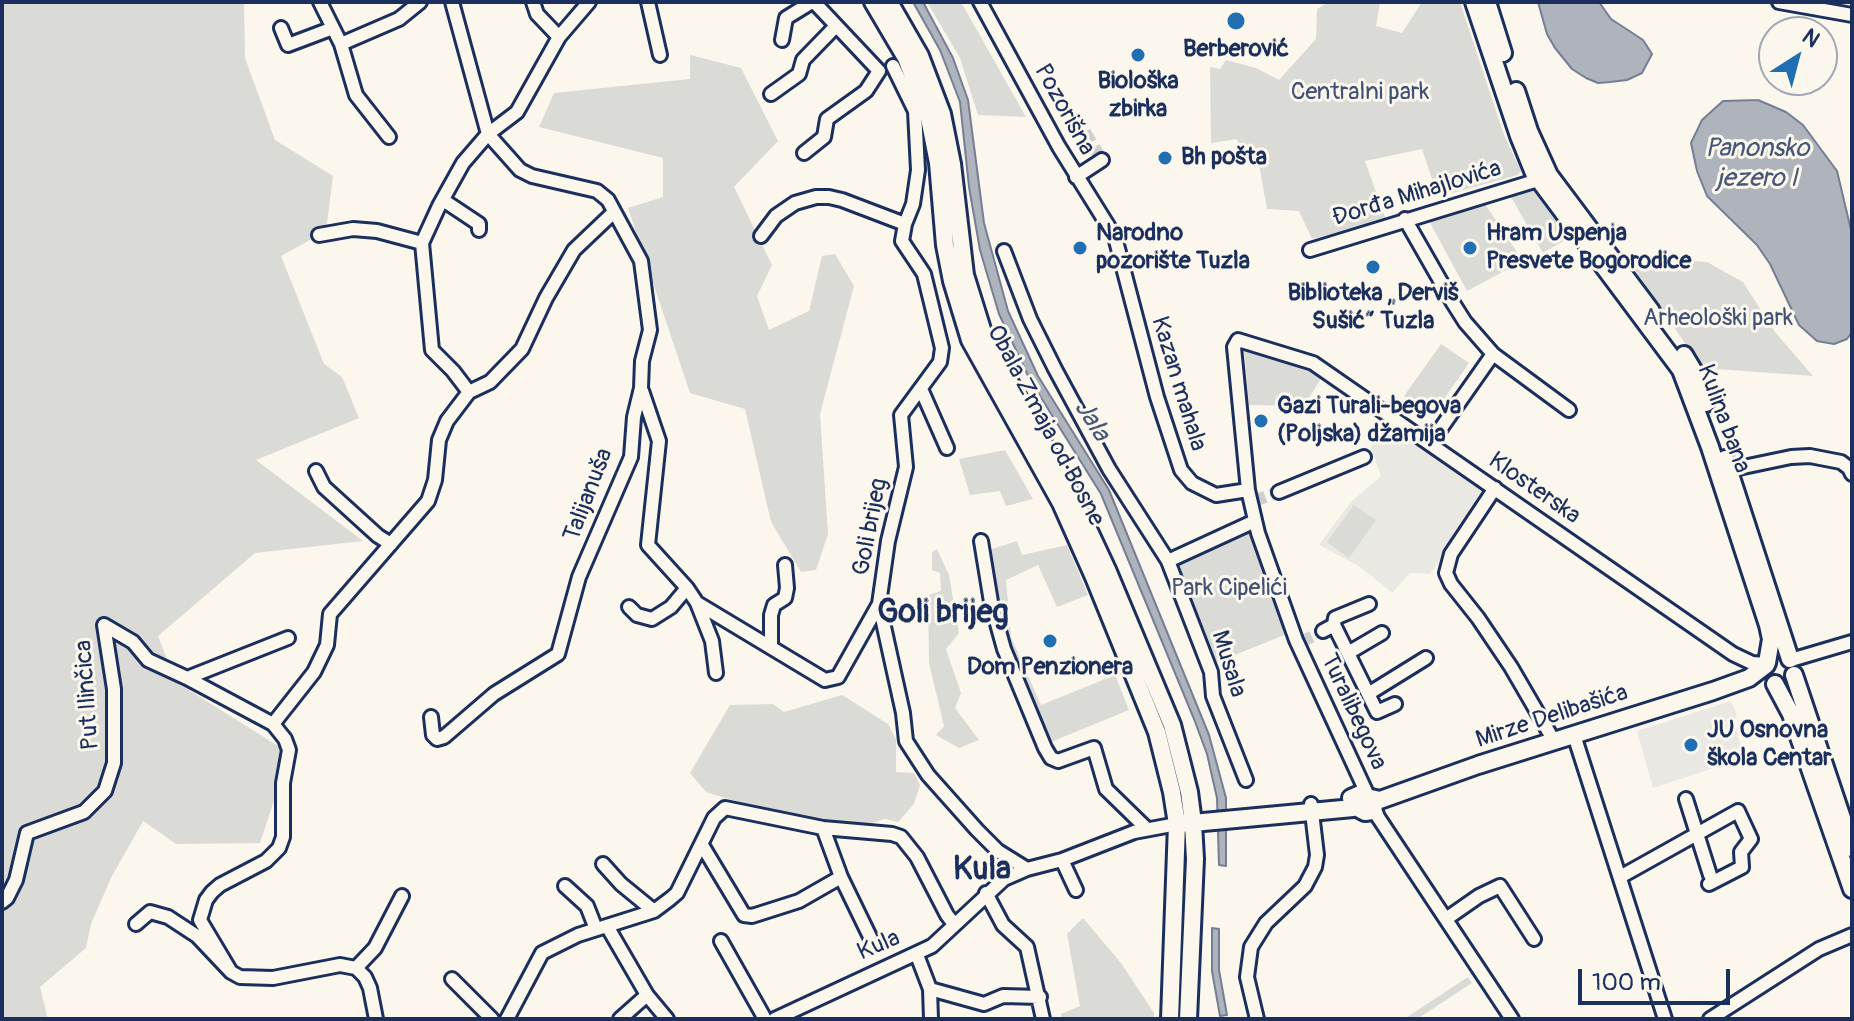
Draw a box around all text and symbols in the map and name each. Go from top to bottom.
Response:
marker: Berberović [1225,10,1247,32]
north arrow [1758,16,1838,96]
text: N [1797,23,1825,54]
place label: Berberović [1183,36,1289,64]
marker: Biološka zbirka [1129,46,1147,64]
street label: Pozorišna [1027,59,1101,161]
place label: Biološka zbirka [1097,68,1179,124]
park label: Centralni park [1291,79,1429,107]
water label: Panonsko jezero I [1705,133,1809,194]
place label: Bh pošta [1181,144,1267,172]
marker: Bh pošta [1156,149,1174,167]
street label: Đorđa Mihajlovića [1329,155,1505,233]
place label: Narodno pozorište Tuzla [1096,220,1250,276]
place label: Hram Uspenja Presvete Bogorodice [1486,220,1691,276]
marker: Narodno pozorište Tuzla [1071,239,1089,257]
marker: Hram Uspenja Presvete Bogorodice [1461,239,1479,257]
marker: Biblioteka „Derviš Sušić“ Tuzla [1364,258,1382,276]
place label: Biblioteka „Derviš Sušić“ Tuzla [1287,280,1459,336]
park label: Arheološki park [1643,305,1793,333]
street label: Kazan mahala [1144,313,1212,455]
street label: Obala Zmaja od Bosne [980,321,1110,531]
street label: Kulina bana [1690,361,1756,477]
place label: Gazi Turali-begova (Poljska) džamija [1277,393,1461,449]
water label: Jala [1066,395,1116,447]
marker: Gazi Turali-begova (Poljska) džamija [1252,412,1270,430]
street label: Talijanuša [558,445,620,545]
street label: Klosterska [1482,447,1586,531]
street label: Goli brijeg [847,476,895,578]
park label: Park Cipelići [1171,575,1287,603]
district label: Goli brijeg [877,595,1009,633]
street label: Musala [1204,627,1252,701]
marker: Dom Penzionera [1041,632,1059,650]
street label: Put Ilinčica [70,639,106,751]
street label: Turalibegova [1314,649,1392,775]
place label: Dom Penzionera [967,654,1133,682]
street label: Mirze Delibašića [1472,679,1632,755]
place label: JU Osnovna škola Centar [1707,717,1832,773]
marker: JU Osnovna škola Centar [1682,736,1700,754]
district label: Kula [953,852,1011,890]
street label: Kula [853,924,905,968]
scale bar [1582,953,1734,1003]
text: 100 m [1592,968,1661,997]

